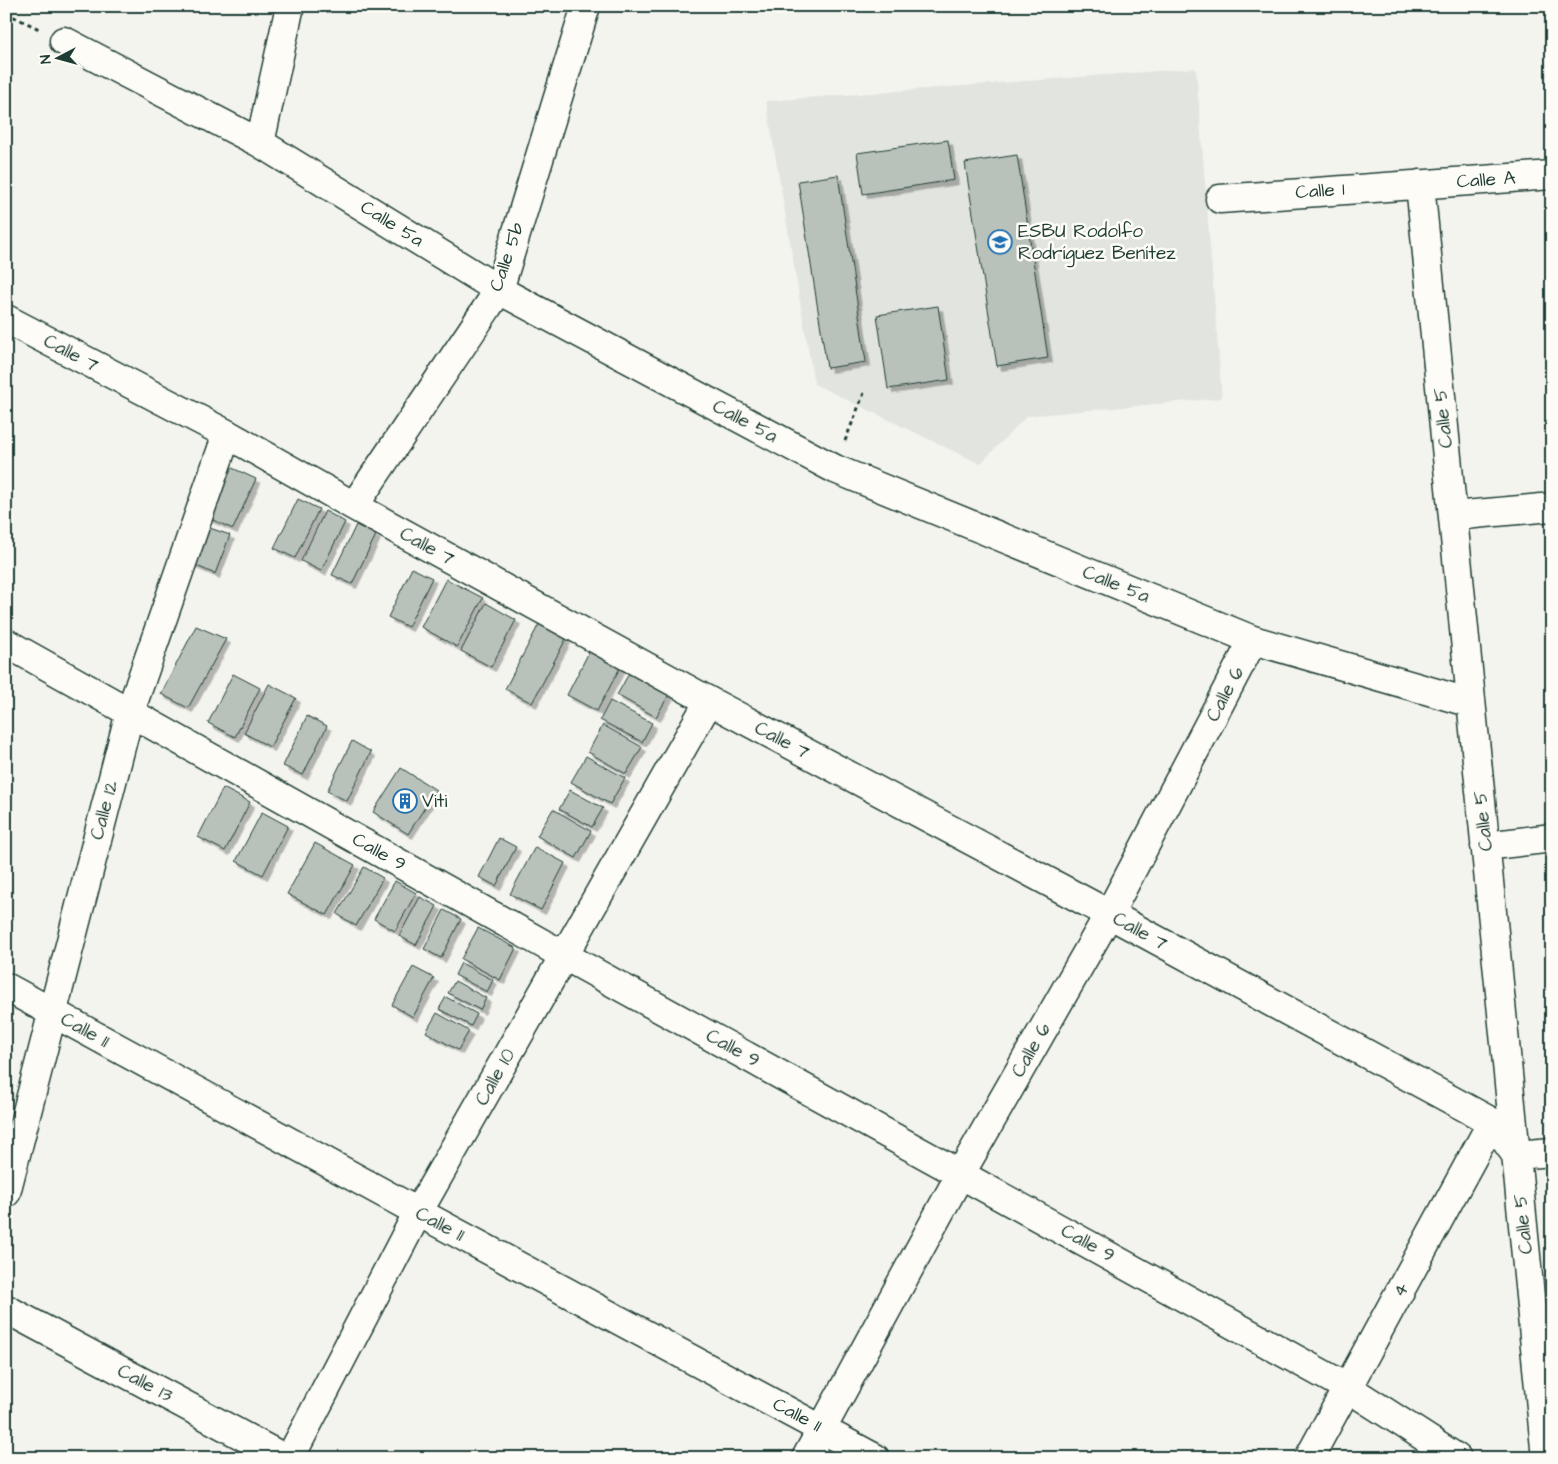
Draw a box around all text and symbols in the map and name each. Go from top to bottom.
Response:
north arrow [32,32,82,82]
text: N [36,54,56,65]
street label: Calle A [1456,164,1516,196]
street label: Calle 1 [1294,176,1346,206]
street label: Calle 5a [355,194,429,254]
place label: ESBU Rodolfo Rodríguez Benítez [1018,218,1176,268]
street label: Calle 5b [483,219,531,295]
school or university icon: ESBU Rodolfo Rodríguez Benítez [987,229,1013,255]
street label: Calle 7 [39,327,104,379]
street label: Calle 5 [1426,386,1460,449]
street label: Calle 5a [708,393,783,450]
street label: Calle 7 [395,520,459,572]
street label: Calle 5a [1078,558,1154,610]
street label: Calle 6 [1199,662,1251,726]
street label: Calle 7 [750,714,815,766]
street label: Calle 12 [83,777,125,843]
building icon: Viti [392,788,418,814]
place label: Viti [422,788,447,815]
street label: Calle 5 [1466,789,1500,852]
street label: Calle 9 [347,826,411,878]
street label: Calle 7 [1108,905,1172,957]
street label: Calle 11 [56,1006,115,1055]
street label: Calle 6 [1005,1018,1057,1082]
street label: Calle 9 [701,1022,765,1074]
street label: Calle 10 [468,1044,522,1110]
street label: Calle 5 [1506,1192,1540,1255]
street label: Calle 11 [411,1200,470,1248]
street label: Calle 9 [1056,1217,1120,1269]
street label: 4 [1386,1278,1416,1302]
street label: Calle 13 [113,1357,178,1409]
street label: Calle 11 [768,1391,827,1439]

